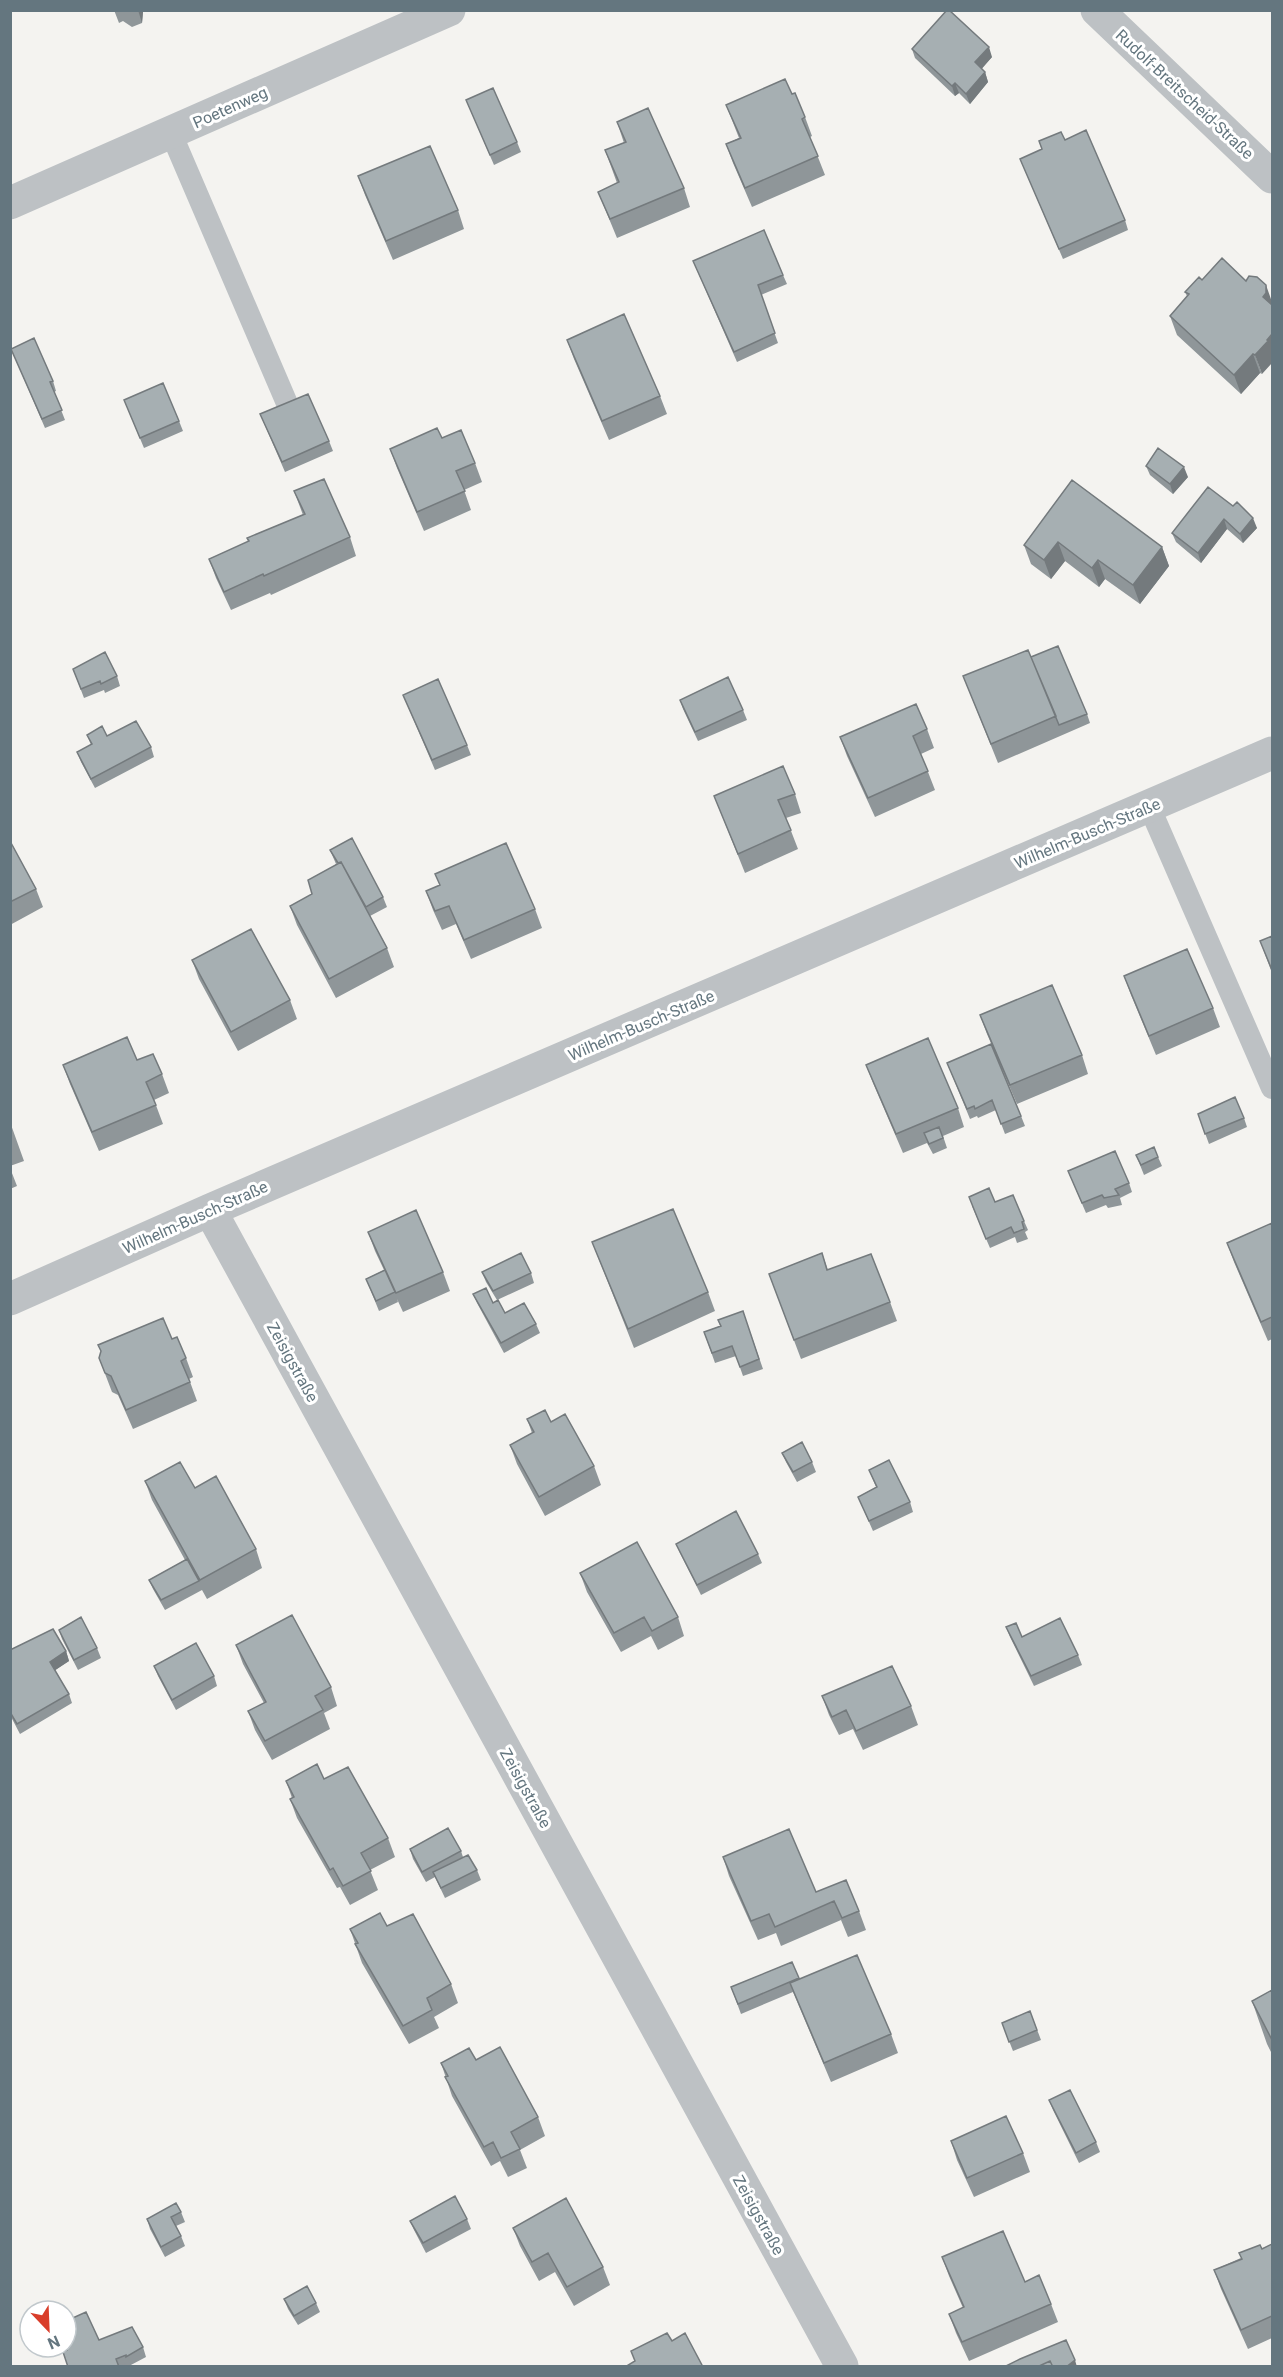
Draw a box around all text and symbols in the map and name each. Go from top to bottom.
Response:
street label: Rudolf-Breitscheid-Straße [1112,26,1257,163]
street label: Poetenweg [190,83,270,132]
street label: Wilhelm-Busch-Straße [1011,794,1163,873]
street label: Wilhelm-Busch-Straße [565,986,717,1065]
street label: Wilhelm-Busch-Straße [120,1177,271,1258]
street label: Zeisigstraße [263,1319,322,1405]
street label: Zeisigstraße [496,1745,555,1831]
street label: Zeisigstraße [729,2172,788,2258]
north arrow [18,2299,78,2359]
text: N [45,2331,63,2353]

